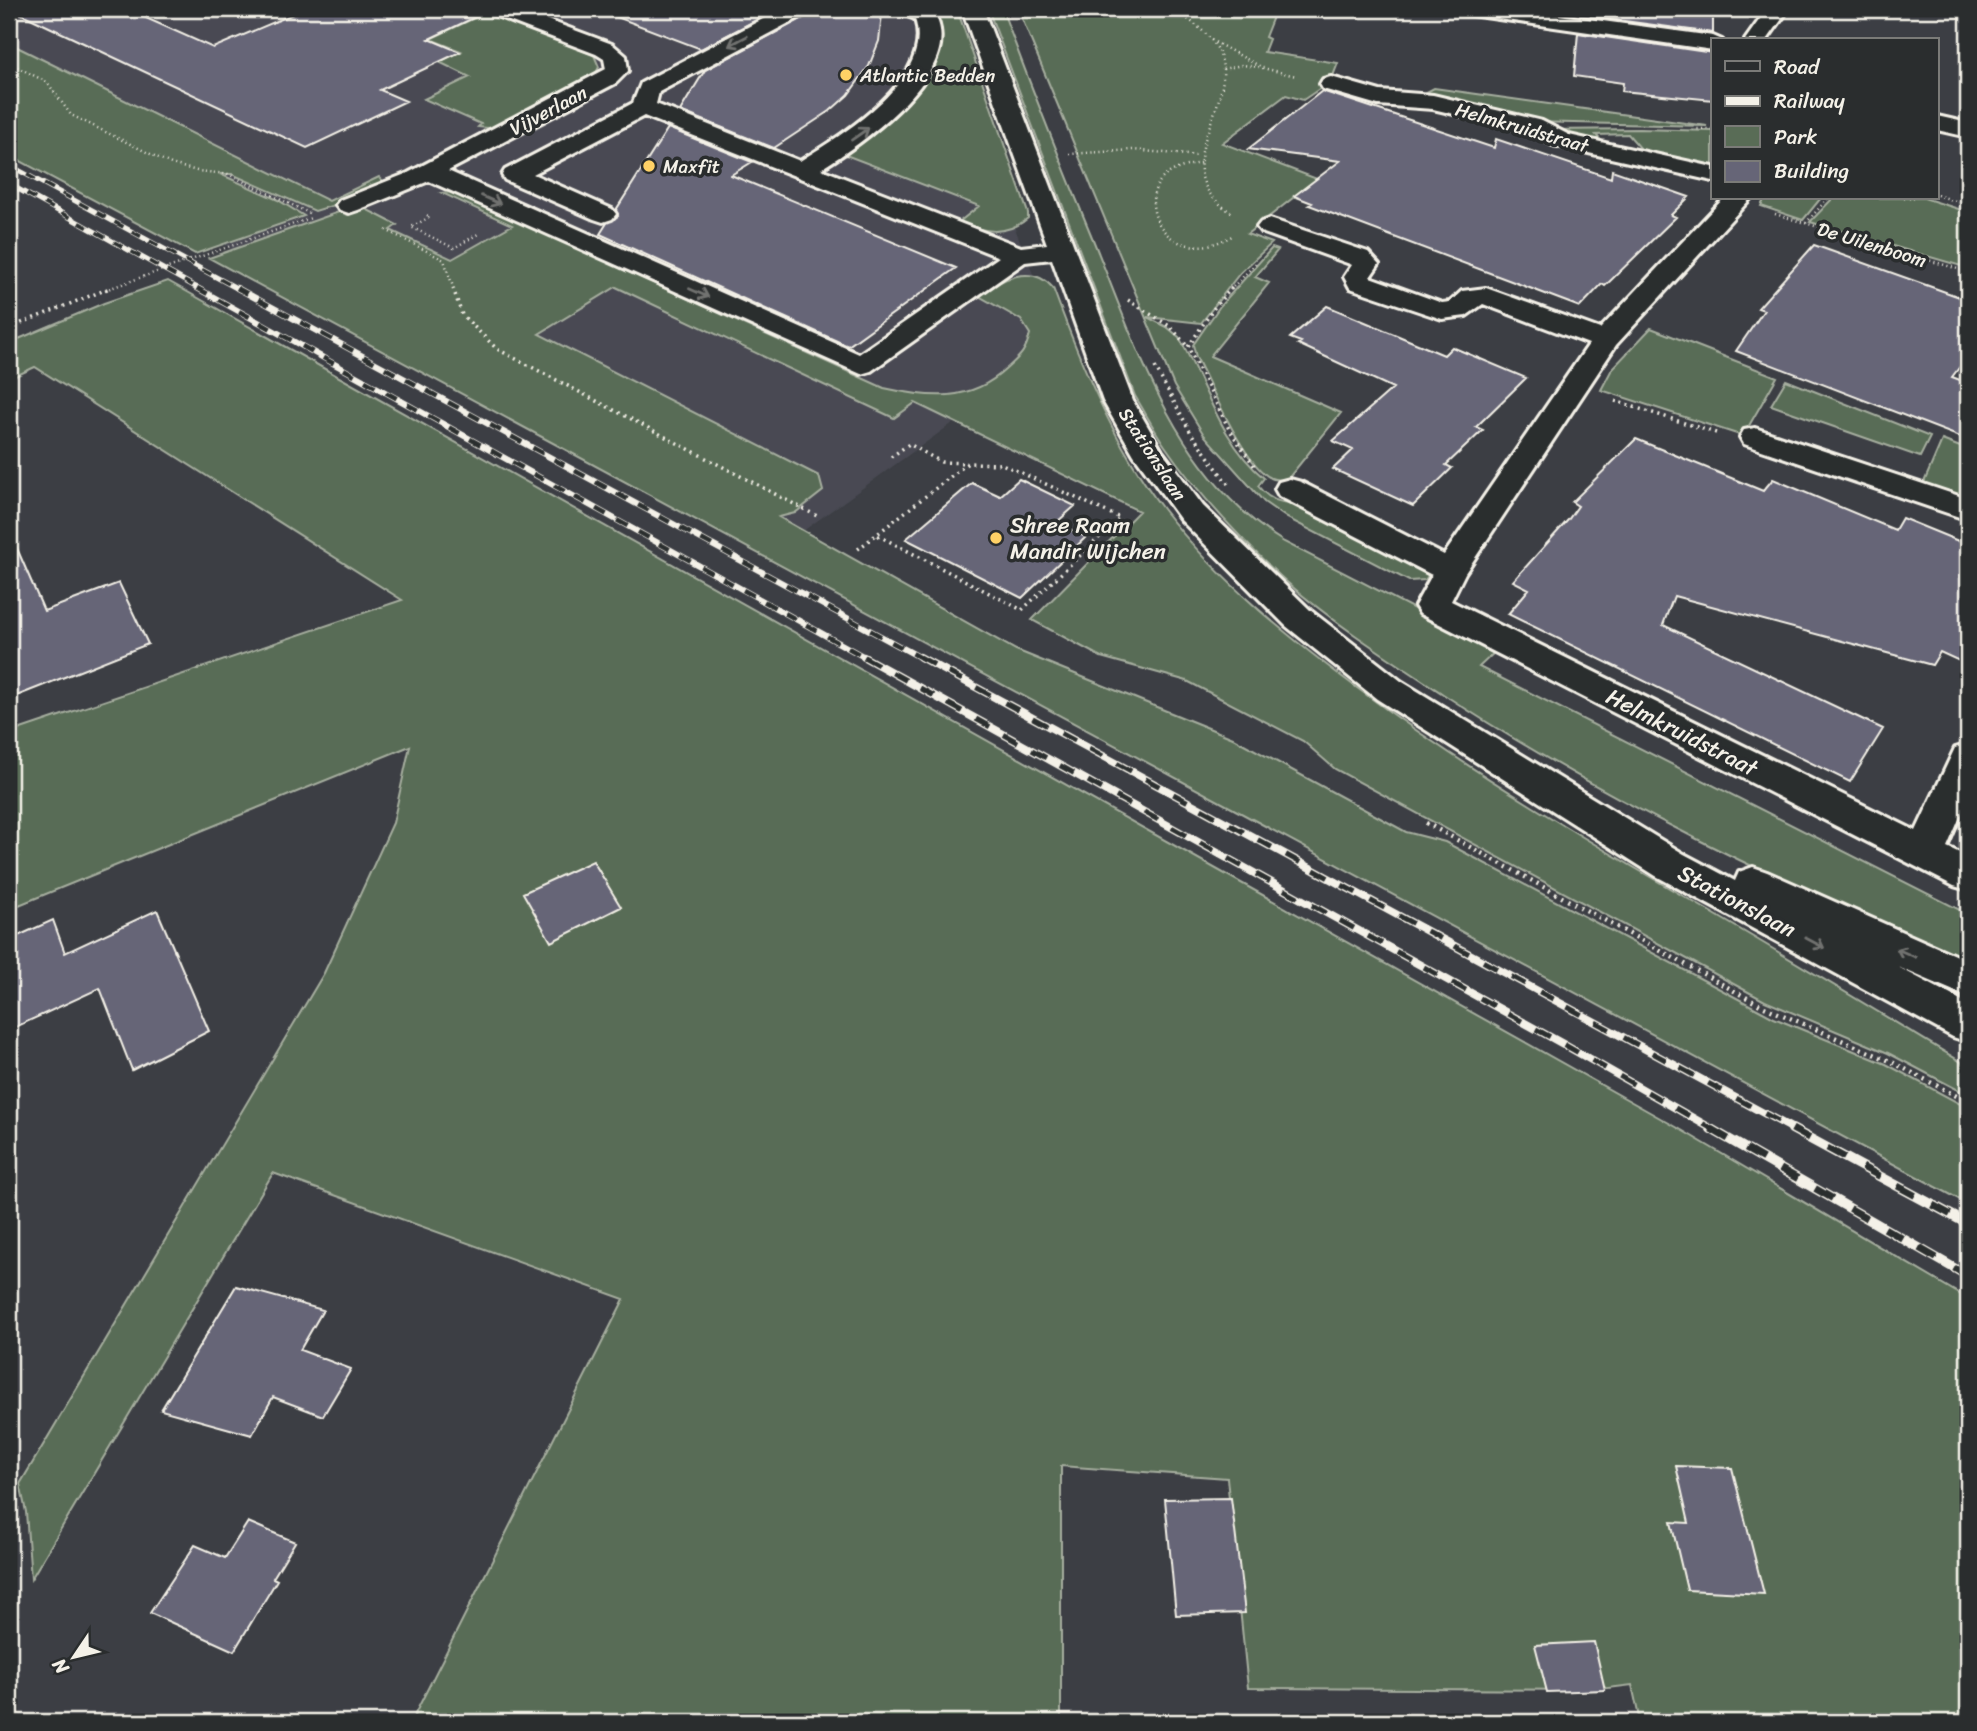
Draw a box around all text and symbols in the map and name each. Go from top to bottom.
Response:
one-way arrow [728,34,749,48]
legend [1711,38,1938,200]
text: Road [1774,48,1821,86]
place label: Atlantic Bedden [859,59,995,92]
marker: Atlantic Bedden [838,67,854,83]
street label: Vijverlaan [503,76,593,145]
text: Railway [1774,82,1845,120]
street label: Helmkruidstraat [1451,93,1594,163]
text: Park [1774,118,1817,156]
one-way arrow [849,126,869,140]
place label: Maxfit [663,150,720,183]
text: Building [1774,152,1850,190]
marker: Maxfit [641,158,657,174]
one-way arrow [480,194,502,207]
street label: De Uilenboom [1813,212,1931,277]
one-way arrow [688,287,709,300]
street label: Stationslaan [1110,401,1195,508]
place label: Shree Raam Mandir Wijchen [1010,505,1166,572]
marker: Shree Raam Mandir Wijchen [988,530,1004,546]
street label: Helmkruidstraat [1598,676,1767,789]
street label: Stationslaan [1670,853,1804,950]
one-way arrow [1805,937,1825,951]
one-way arrow [1895,946,1917,959]
north arrow [38,1622,108,1692]
text: N [43,1651,78,1682]

